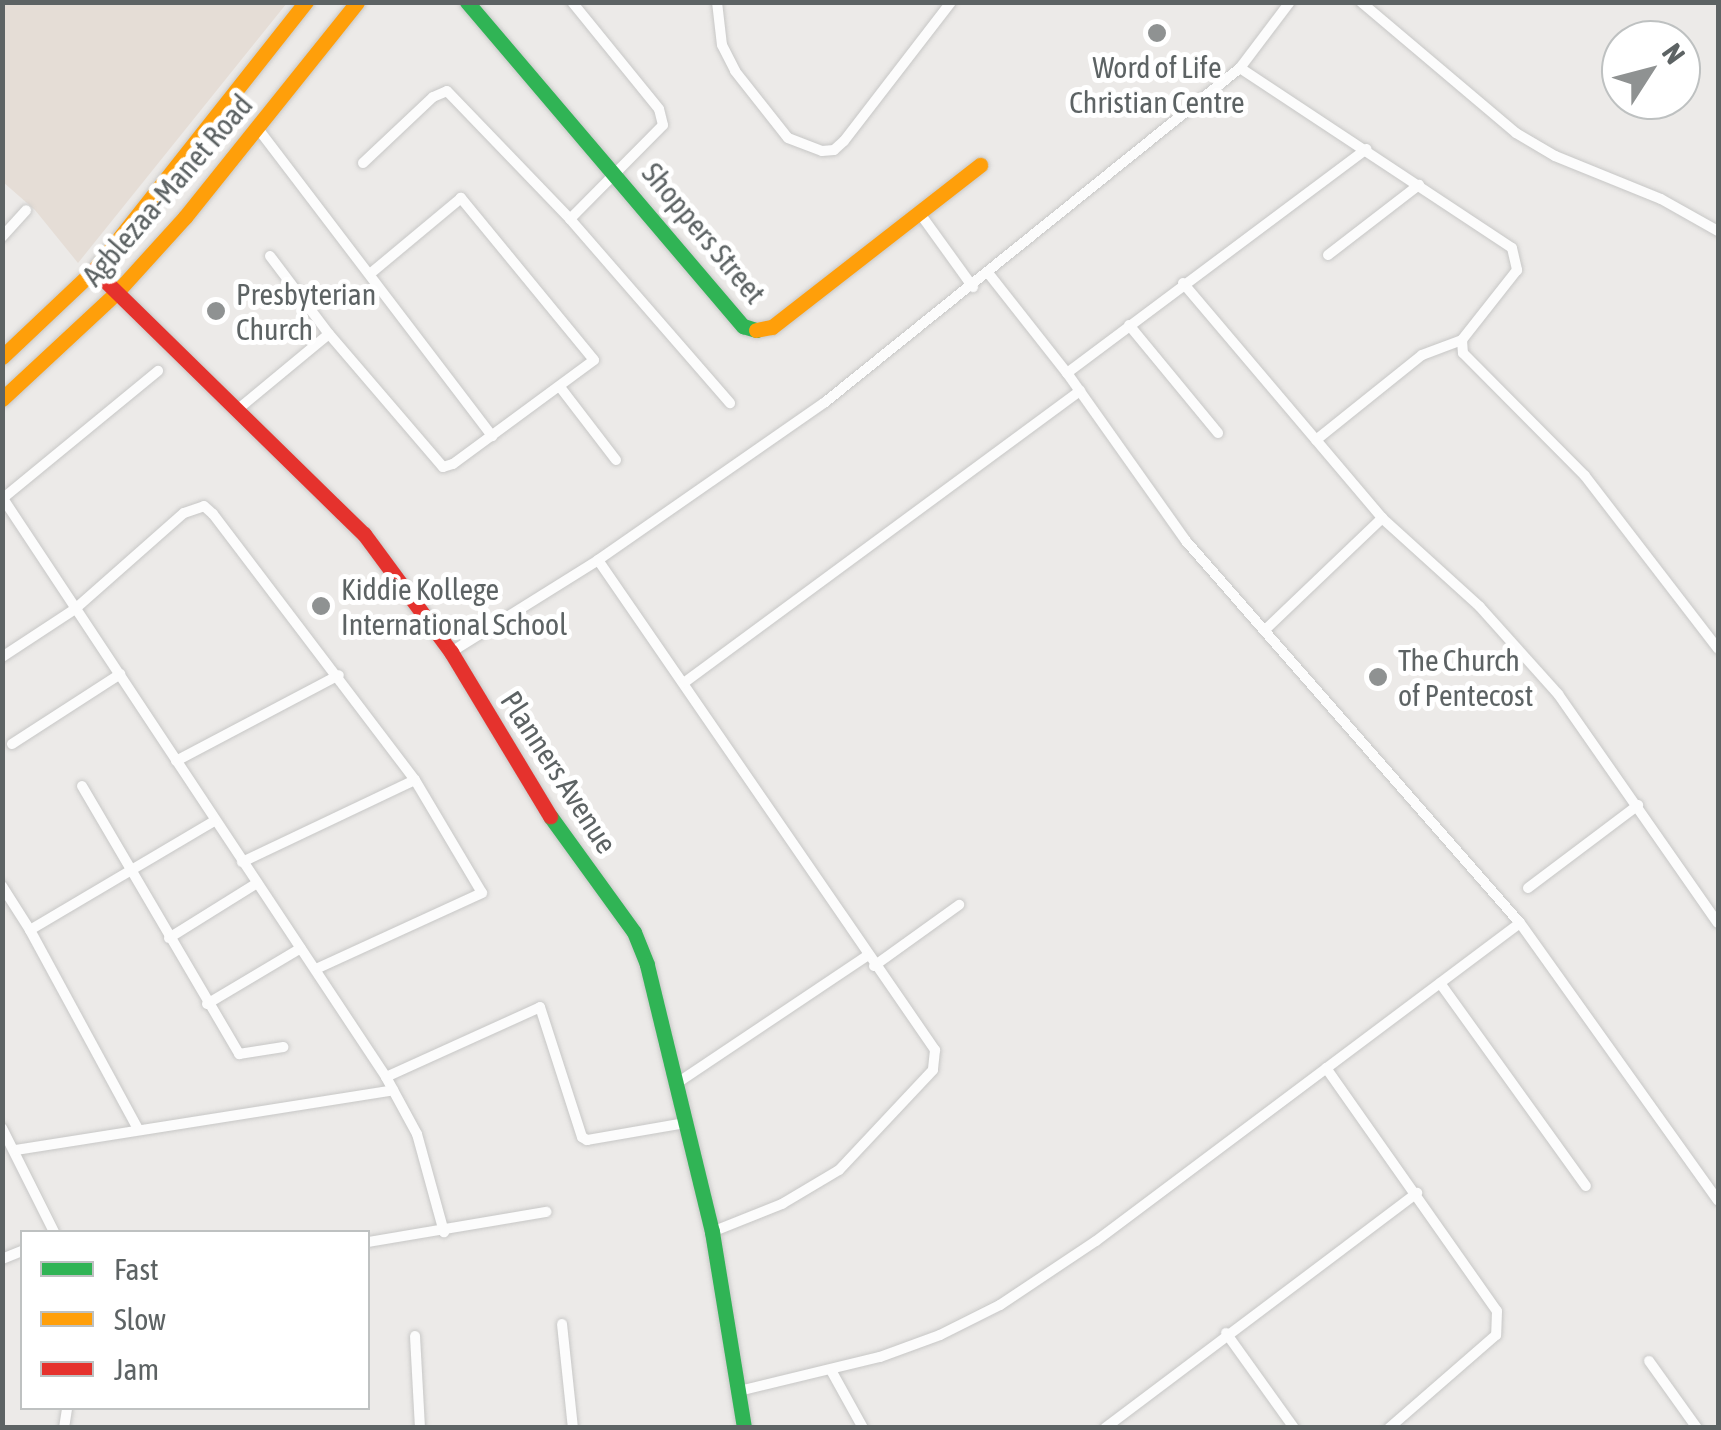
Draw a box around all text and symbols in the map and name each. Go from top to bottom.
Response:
north arrow [1601,20,1701,120]
marker: Word of Life Christian Centre [1146,22,1168,44]
text: N [1656,37,1691,70]
place label: Word of Life Christian Centre [1069,49,1245,120]
street label: Agblezaa-Manet Road [74,87,260,293]
street label: Shoppers Street [635,155,773,311]
place label: Presbyterian Church [236,276,376,346]
marker: Presbyterian Church [205,300,227,322]
place label: Kiddie Kollege International School [341,571,567,642]
marker: Kiddie Kollege International School [310,595,332,617]
place label: The Church of Pentecost [1398,642,1533,712]
marker: The Church of Pentecost [1367,666,1389,688]
street label: Planners Avenue [493,684,625,860]
legend [20,1230,370,1410]
text: Fast [114,1252,159,1286]
text: Slow [114,1302,166,1336]
text: Jam [114,1352,159,1386]

